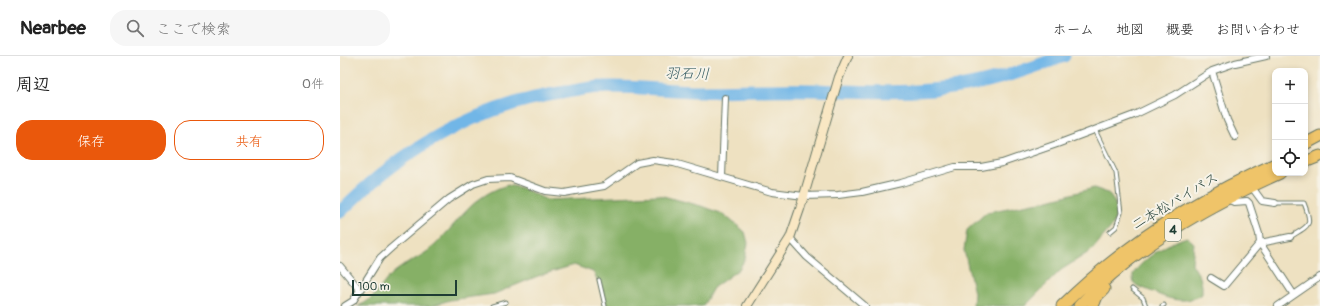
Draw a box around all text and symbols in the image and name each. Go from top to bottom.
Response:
search box [110,10,390,46]
text: Nearbee [20,16,86,40]
icon: search [124,17,146,39]
text: ここで検索 [156,20,231,39]
text: ホーム [1053,21,1094,38]
text: 地図 [1116,21,1144,38]
text: 概要 [1166,21,1194,38]
text: お問い合わせ [1216,21,1300,38]
water label: 羽石川 [664,64,710,84]
map controls [1272,68,1308,176]
button: + [1272,68,1308,104]
text: 周辺 [16,74,50,95]
text: 0件 [302,76,324,92]
button: − [1272,104,1308,140]
button: 保存 [16,120,166,160]
button: 共有 [174,120,324,160]
button: locate [1272,140,1308,176]
street label: 二本松バイパス [1129,169,1221,233]
road number: 4 [1165,219,1181,241]
scale bar [352,278,457,297]
text: 100 m [358,280,389,293]

